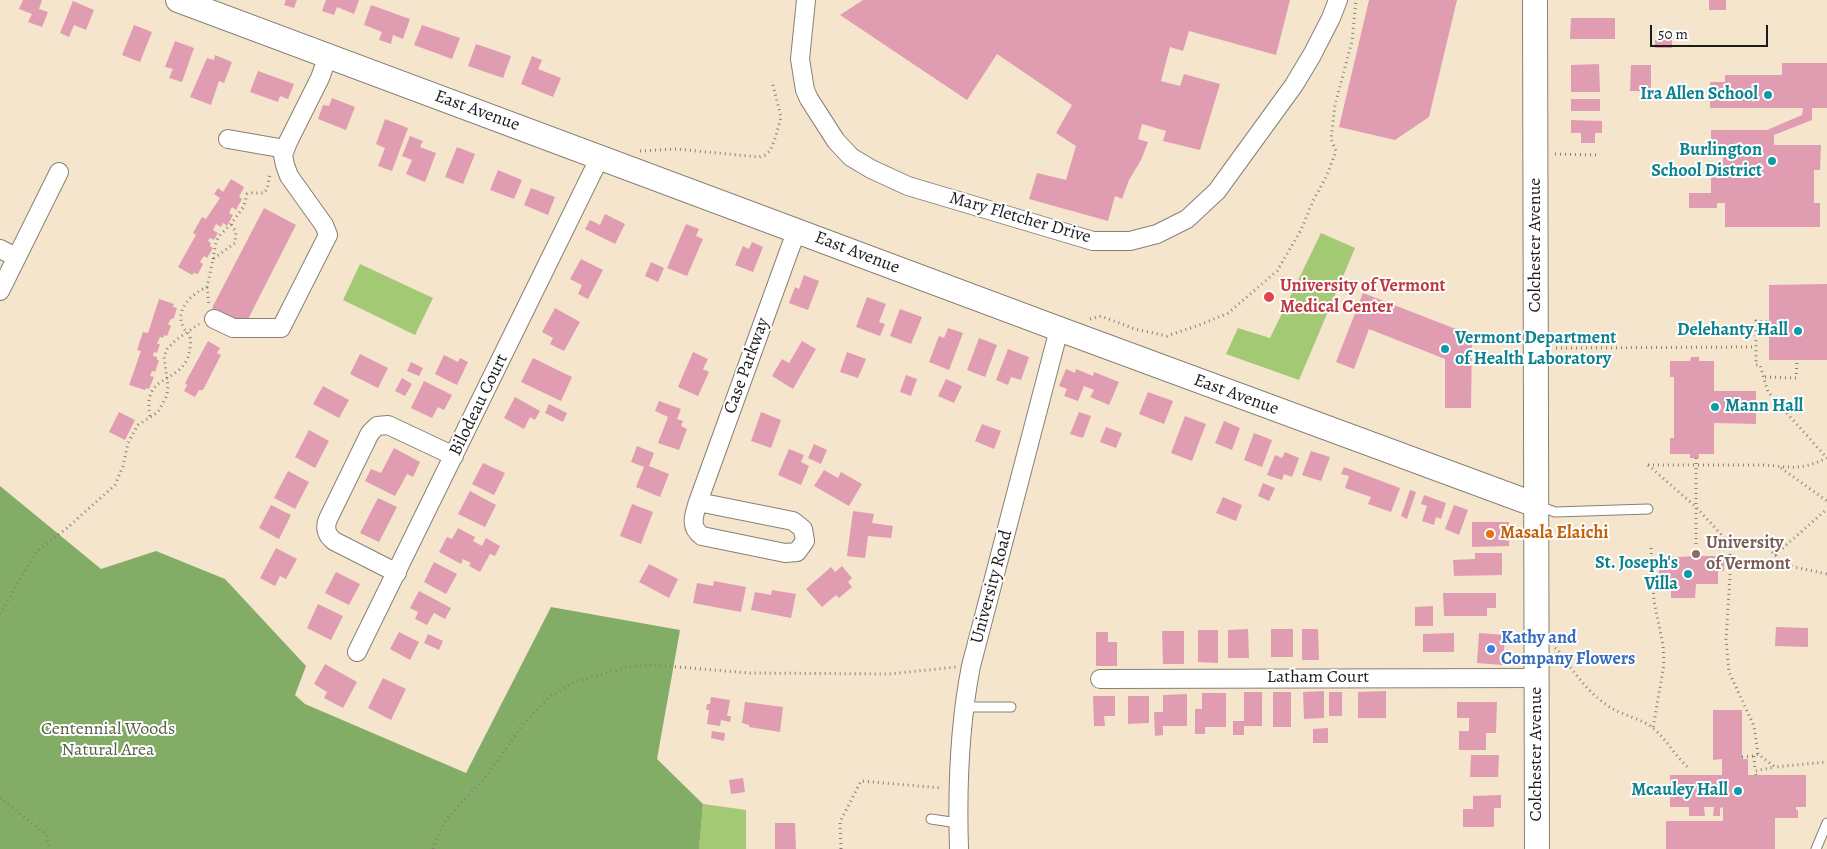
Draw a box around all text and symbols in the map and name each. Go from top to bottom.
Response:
scale bar [1652,15,1770,47]
text: 50 m [1658,24,1688,44]
place label: Ira Allen School [1640,84,1758,106]
street label: East Avenue [431,86,523,136]
marker: Ira Allen School [1762,89,1774,101]
place label: Burlington School District [1651,140,1762,182]
marker: Burlington School District [1766,155,1778,167]
street label: Colchester Avenue [1525,178,1547,312]
street label: Mary Fletcher Drive [947,187,1093,249]
street label: East Avenue [812,227,902,279]
place label: University of Vermont Medical Center [1280,276,1446,318]
marker: University of Vermont Medical Center [1262,290,1276,304]
street label: Case Parkway [720,315,774,417]
place label: Delehanty Hall [1677,320,1788,342]
marker: Delehanty Hall [1792,325,1804,337]
place label: Vermont Department of Health Laboratory [1455,328,1616,370]
marker: Vermont Department of Health Laboratory [1439,343,1451,355]
street label: Bilodeau Court [445,350,513,460]
street label: East Avenue [1190,370,1282,420]
place label: Mann Hall [1725,396,1803,418]
marker: Mann Hall [1709,401,1721,413]
place label: Masala Elaichi [1500,523,1608,545]
street label: University Road [966,528,1018,646]
marker: Masala Elaichi [1484,528,1496,540]
place label: University of Vermont [1706,533,1791,576]
marker: University of Vermont [1690,548,1702,560]
place label: St. Joseph's Villa [1595,553,1678,596]
marker: St. Joseph's Villa [1682,568,1694,580]
place label: Kathy and Company Flowers [1501,628,1635,670]
marker: Kathy and Company Flowers [1485,643,1497,655]
street label: Latham Court [1267,667,1369,689]
street label: Colchester Avenue [1526,687,1548,821]
park label: Centennial Woods Natural Area [41,719,175,762]
place label: Mcauley Hall [1631,780,1728,802]
marker: Mcauley Hall [1732,785,1744,797]

